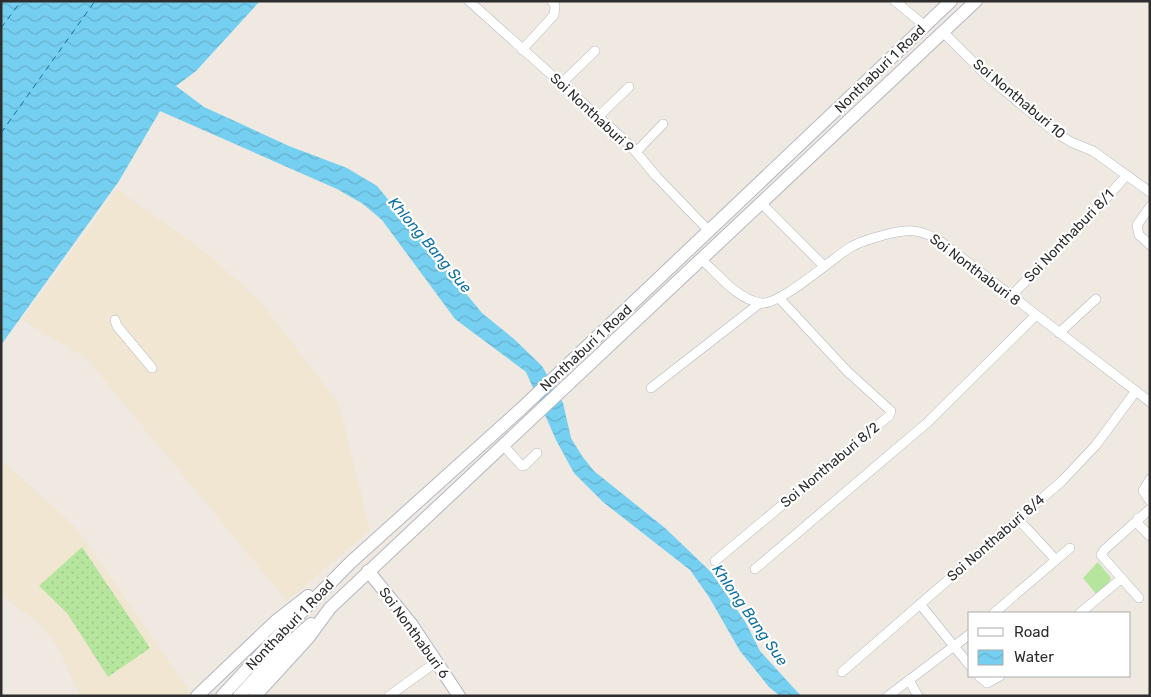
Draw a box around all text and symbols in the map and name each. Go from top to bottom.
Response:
street label: Nonthaburi 1 Road [831,21,929,117]
street label: Soi Nonthaburi 10 [969,55,1069,143]
street label: Soi Nonthaburi 9 [546,70,638,156]
street label: Soi Nonthaburi 8/1 [1021,186,1117,286]
water label: Khlong Bang Sue [385,194,476,297]
street label: Soi Nonthaburi 8 [926,230,1024,310]
street label: Nonthaburi 1 Road [537,301,635,395]
street label: Soi Nonthaburi 8/2 [777,419,883,511]
street label: Soi Nonthaburi 8/4 [944,491,1049,585]
water label: Khlong Bang Sue [708,561,792,670]
street label: Nonthaburi 1 Road [242,576,338,674]
street label: Soi Nonthaburi 6 [375,584,453,682]
legend [968,612,1131,677]
text: Road [1014,623,1050,641]
text: Water [1014,648,1054,666]

